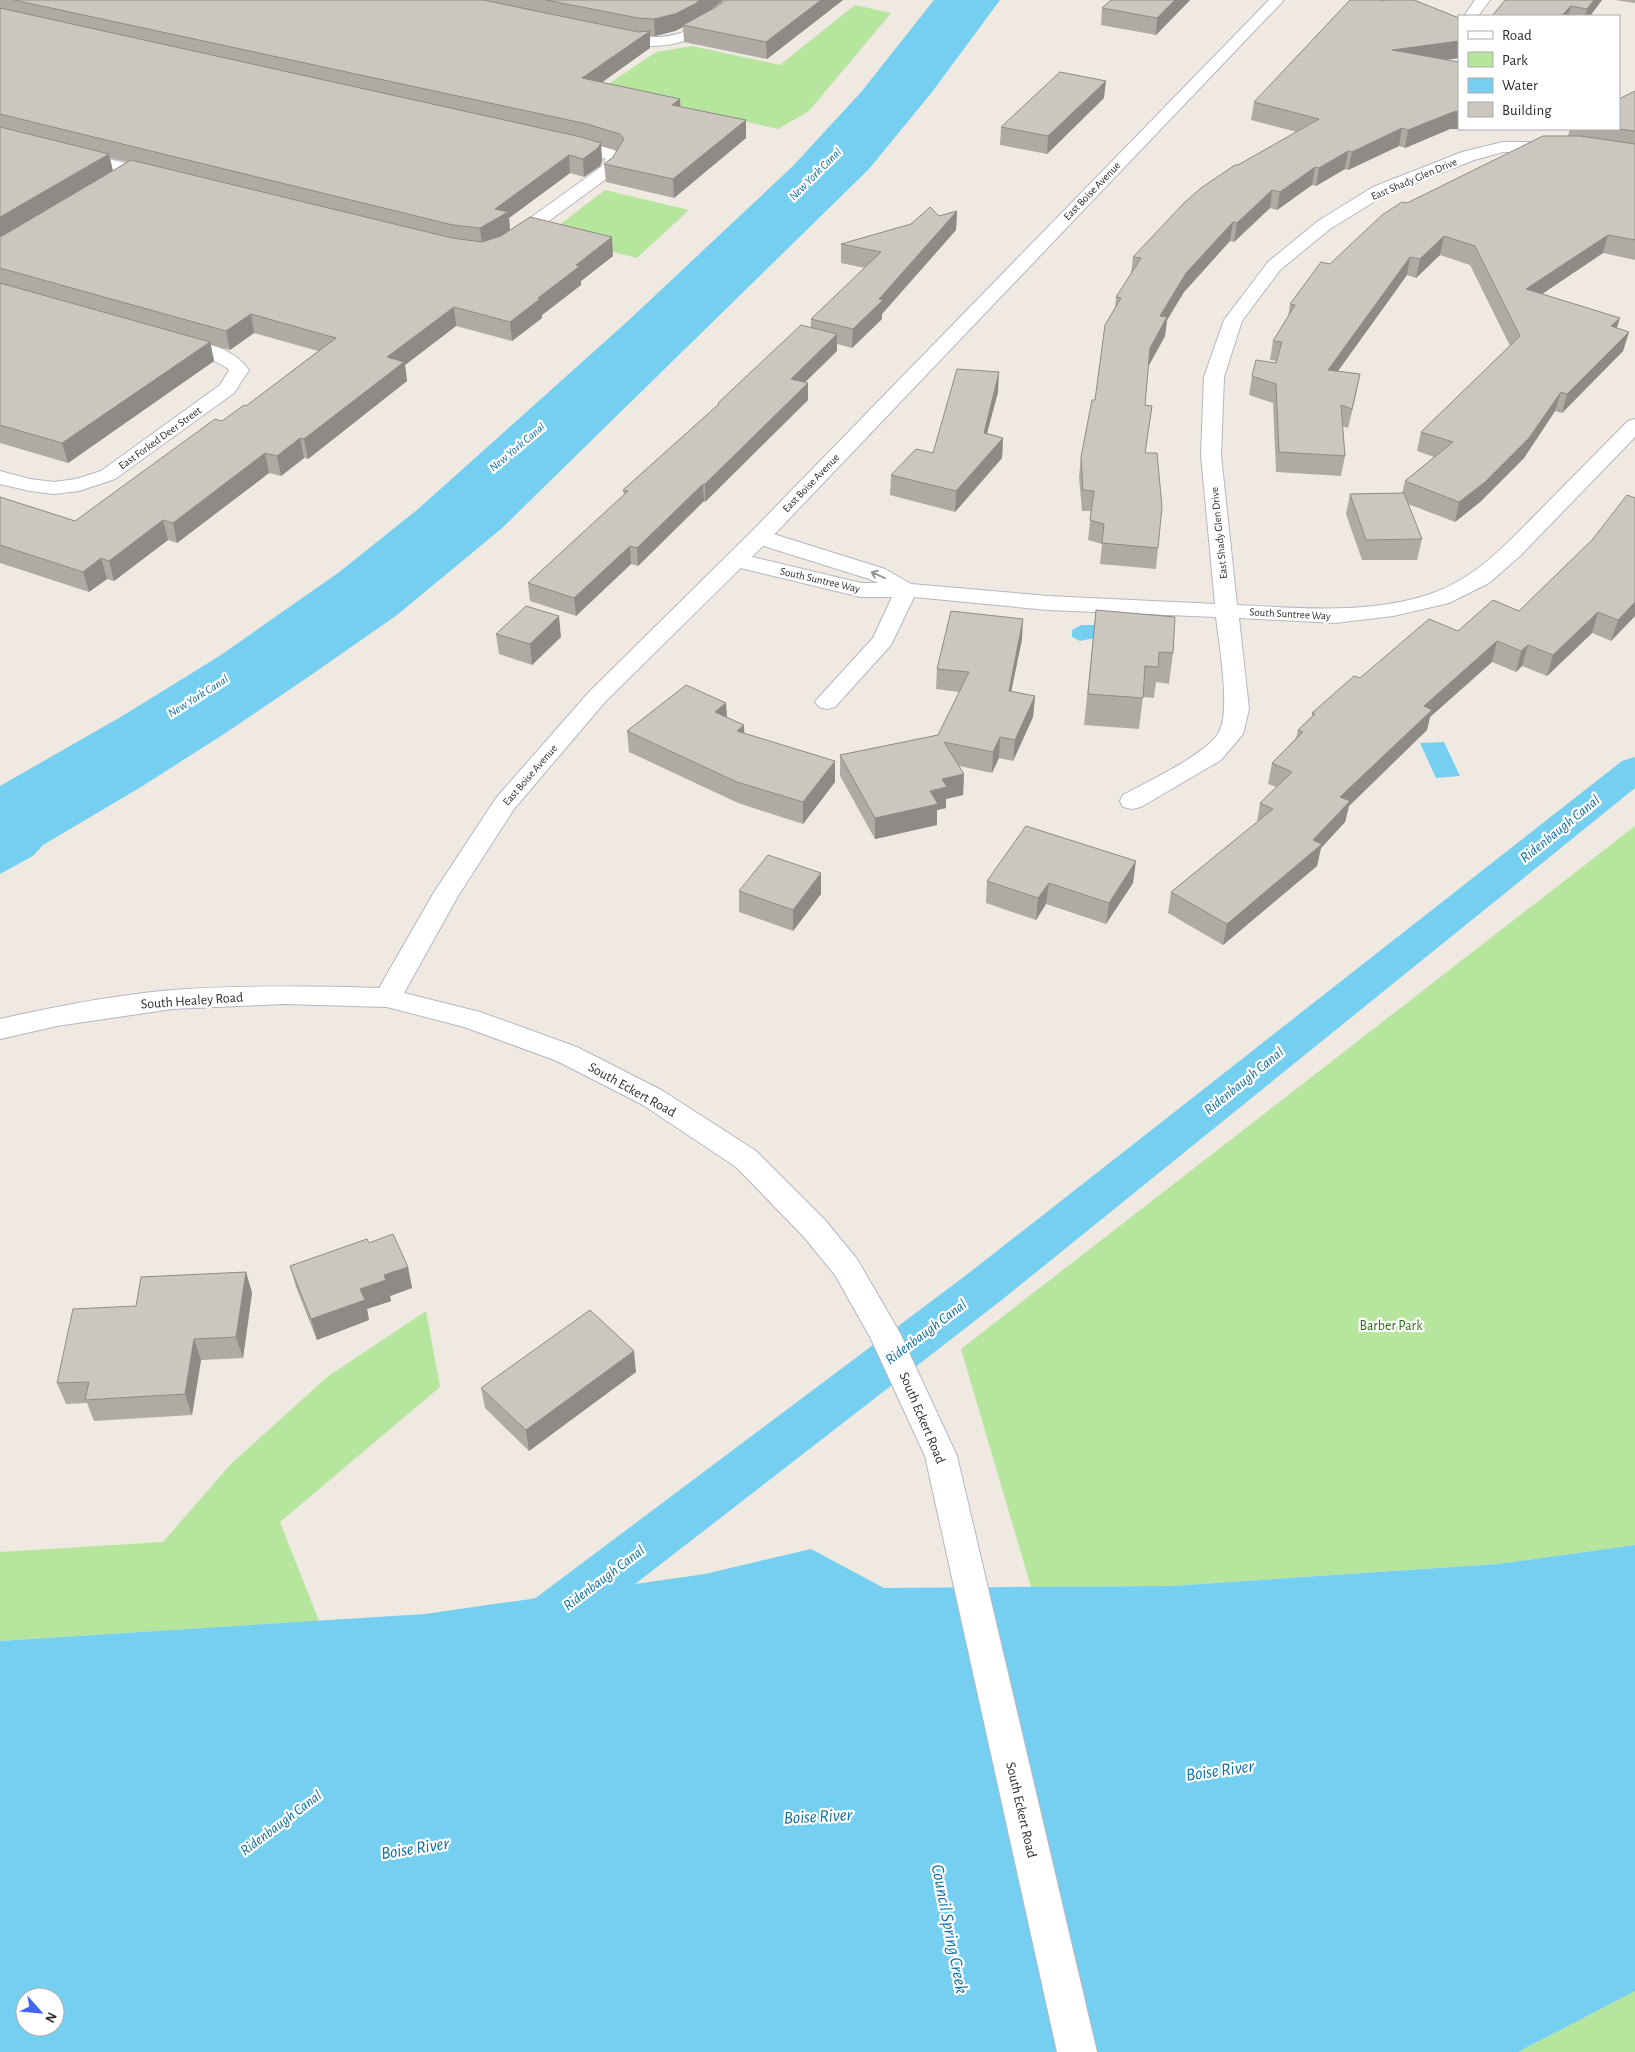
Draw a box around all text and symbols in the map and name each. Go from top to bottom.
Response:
legend [1458,15,1620,130]
text: Road [1502,28,1532,43]
text: Park [1502,53,1528,68]
text: Water [1502,78,1538,93]
text: Building [1502,103,1552,118]
water label: New York Canal [787,146,843,202]
street label: East Shady Glen Drive [1369,156,1459,202]
street label: East Boise Avenue [1061,160,1123,222]
street label: East Forked Deer Street [117,404,204,471]
water label: New York Canal [487,420,547,474]
street label: East Boise Avenue [780,452,842,514]
street label: East Shady Glen Drive [1209,487,1229,579]
street label: South Suntree Way [779,565,861,595]
one-way arrow [871,569,886,579]
street label: South Suntree Way [1249,606,1331,622]
water label: New York Canal [166,673,230,719]
street label: East Boise Avenue [501,743,559,807]
water label: Ridenbaugh Canal [1517,792,1603,866]
street label: South Healey Road [140,990,244,1012]
water label: Ridenbaugh Canal [1201,1044,1287,1118]
street label: South Eckert Road [586,1060,678,1120]
water label: Ridenbaugh Canal [882,1296,970,1367]
park label: Barber Park [1359,1319,1423,1333]
street label: South Eckert Road [896,1370,948,1466]
water label: Ridenbaugh Canal [560,1542,648,1613]
water label: Boise River [1185,1757,1256,1785]
street label: South Eckert Road [1003,1761,1039,1859]
water label: Ridenbaugh Canal [237,1787,325,1858]
water label: Boise River [783,1806,854,1828]
water label: Boise River [380,1835,451,1863]
water label: Council Spring Creek [928,1863,970,1995]
north arrow [15,1987,65,2037]
text: N [42,2010,59,2025]

